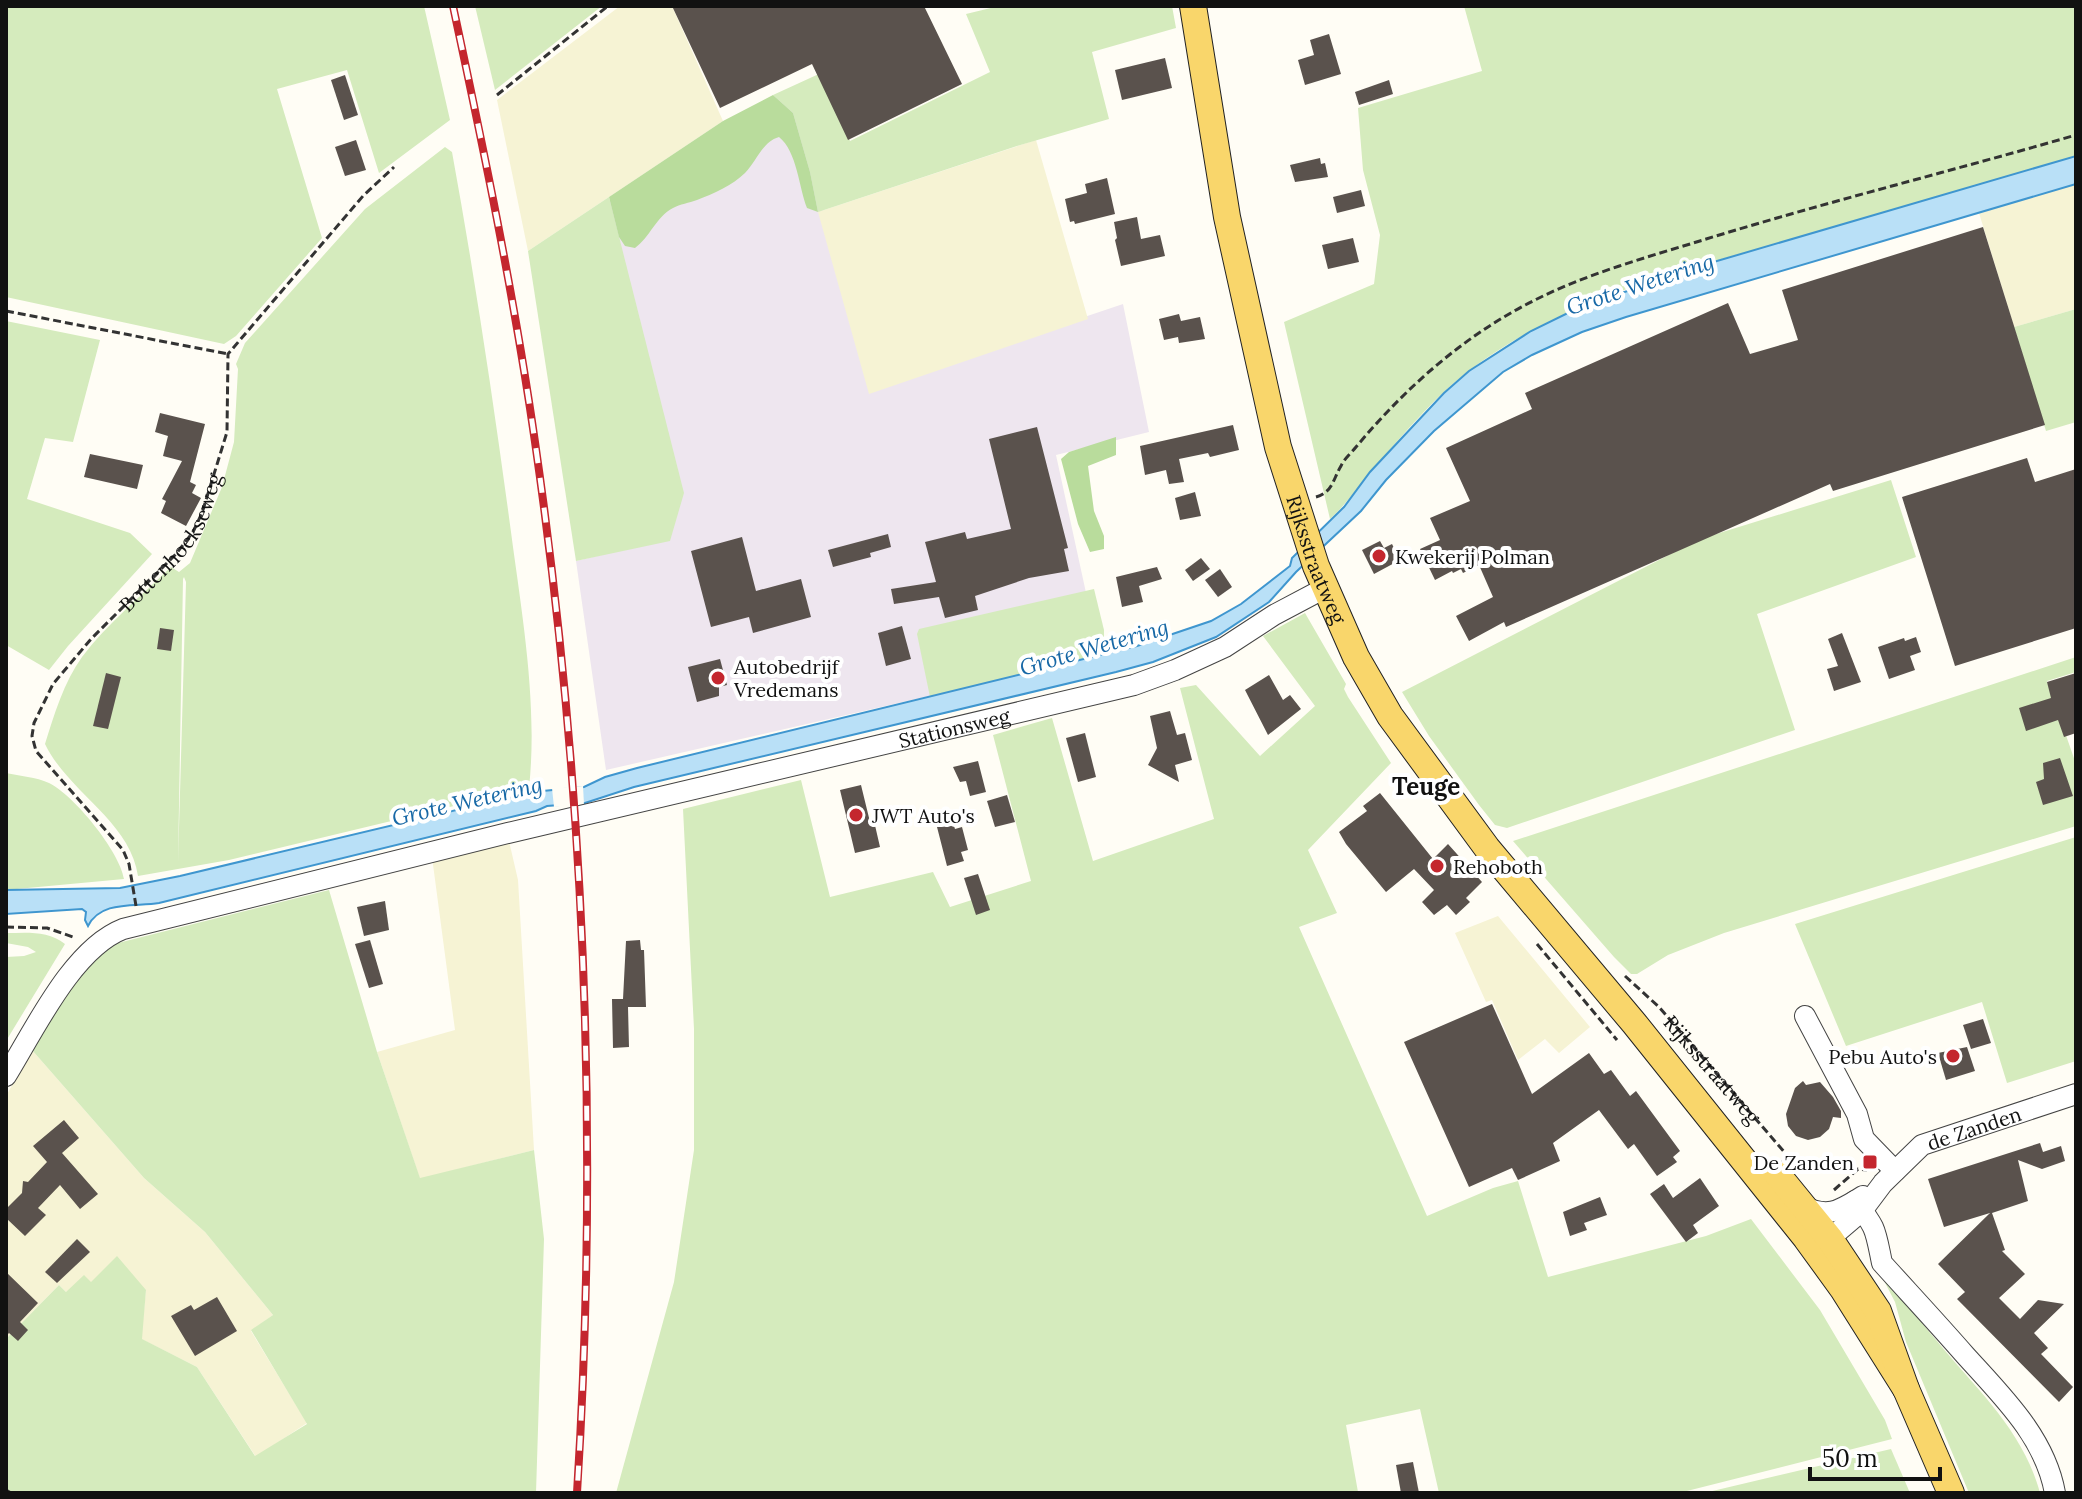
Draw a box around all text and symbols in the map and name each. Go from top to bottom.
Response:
water label: Grote Wetering [1563,247,1717,321]
street label: Bottenhoekseweg [114,469,226,616]
street label: Rijksstraatweg [1282,492,1353,628]
place label: Kwekerij Polman [1395,544,1550,569]
marker: Kwekerij Polman [1370,547,1388,565]
water label: Grote Wetering [1016,612,1172,682]
place label: Autobedrijf Vredemans [733,654,840,702]
marker: Autobedrijf Vredemans [709,669,727,687]
street label: Stationsweg [896,702,1013,753]
water label: Grote Wetering [389,770,545,832]
district label: Teuge [1392,771,1460,802]
place label: JWT Auto's [871,803,975,828]
marker: JWT Auto's [847,806,865,824]
place label: Rehoboth [1453,854,1543,879]
marker: Rehoboth [1428,857,1446,875]
street label: Rijksstraatweg [1659,1010,1767,1129]
place label: Pebu Auto's [1828,1044,1937,1069]
marker: Pebu Auto's [1944,1047,1962,1065]
street label: de Zanden [1924,1101,2024,1155]
place label: De Zanden [1753,1150,1854,1175]
marker: De Zanden [1861,1153,1879,1171]
scale bar [1810,1431,1940,1481]
text: 50 m [1822,1443,1878,1474]

